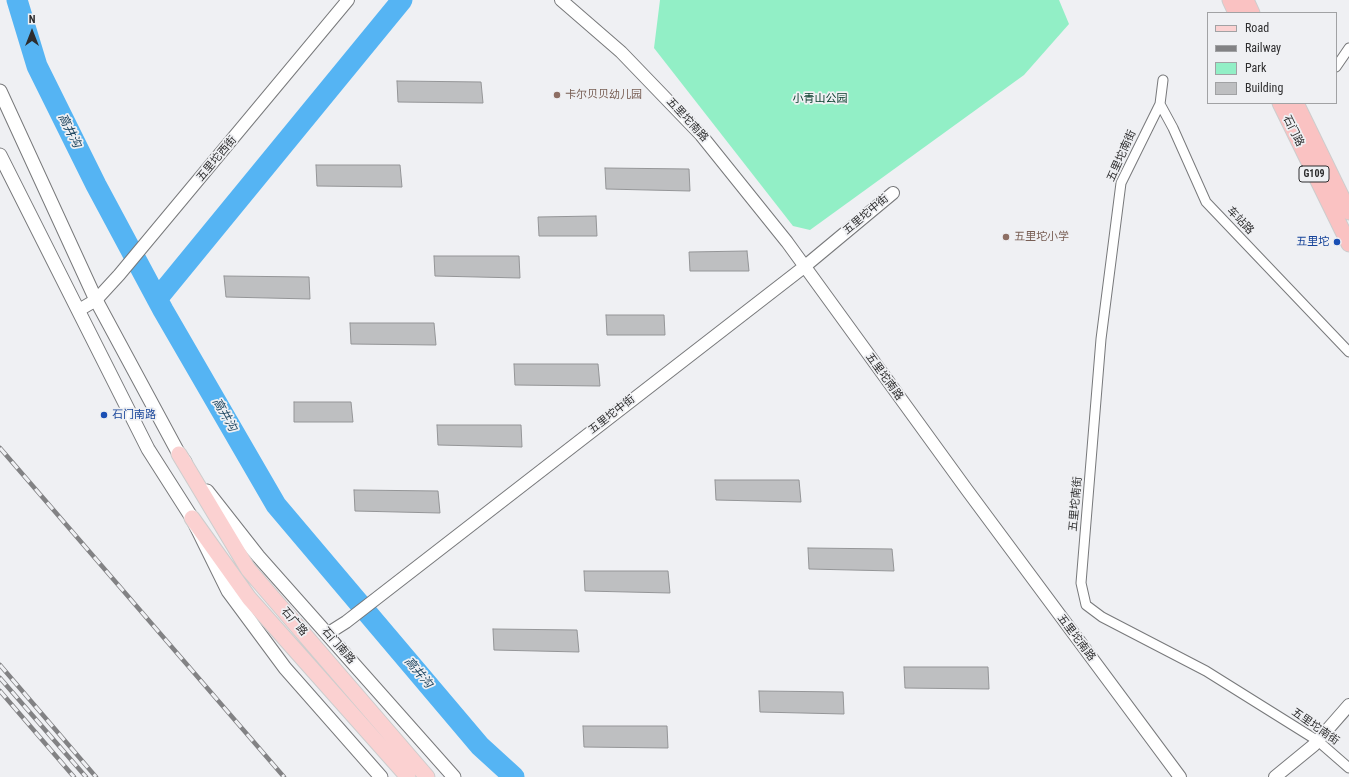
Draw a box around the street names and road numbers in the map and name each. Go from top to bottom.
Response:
street label: 五里坨南路 [663,95,711,145]
street label: 石门路 [1280,113,1306,149]
street label: 五里坨南街 [1105,128,1139,184]
street label: 五里坨西街 [194,134,240,184]
road number: G109 [1299,166,1329,182]
street label: 五里坨中街 [841,192,891,238]
street label: 车站路 [1224,205,1256,237]
street label: 五里坨南路 [862,351,906,403]
street label: 五里坨中街 [586,393,638,437]
street label: 五里坨南街 [1067,476,1085,532]
street label: 石广路 [278,605,310,639]
street label: 五里坨南路 [1054,612,1098,664]
street label: 石门南路 [319,625,357,667]
street label: 五里坨南街 [1289,706,1341,748]

